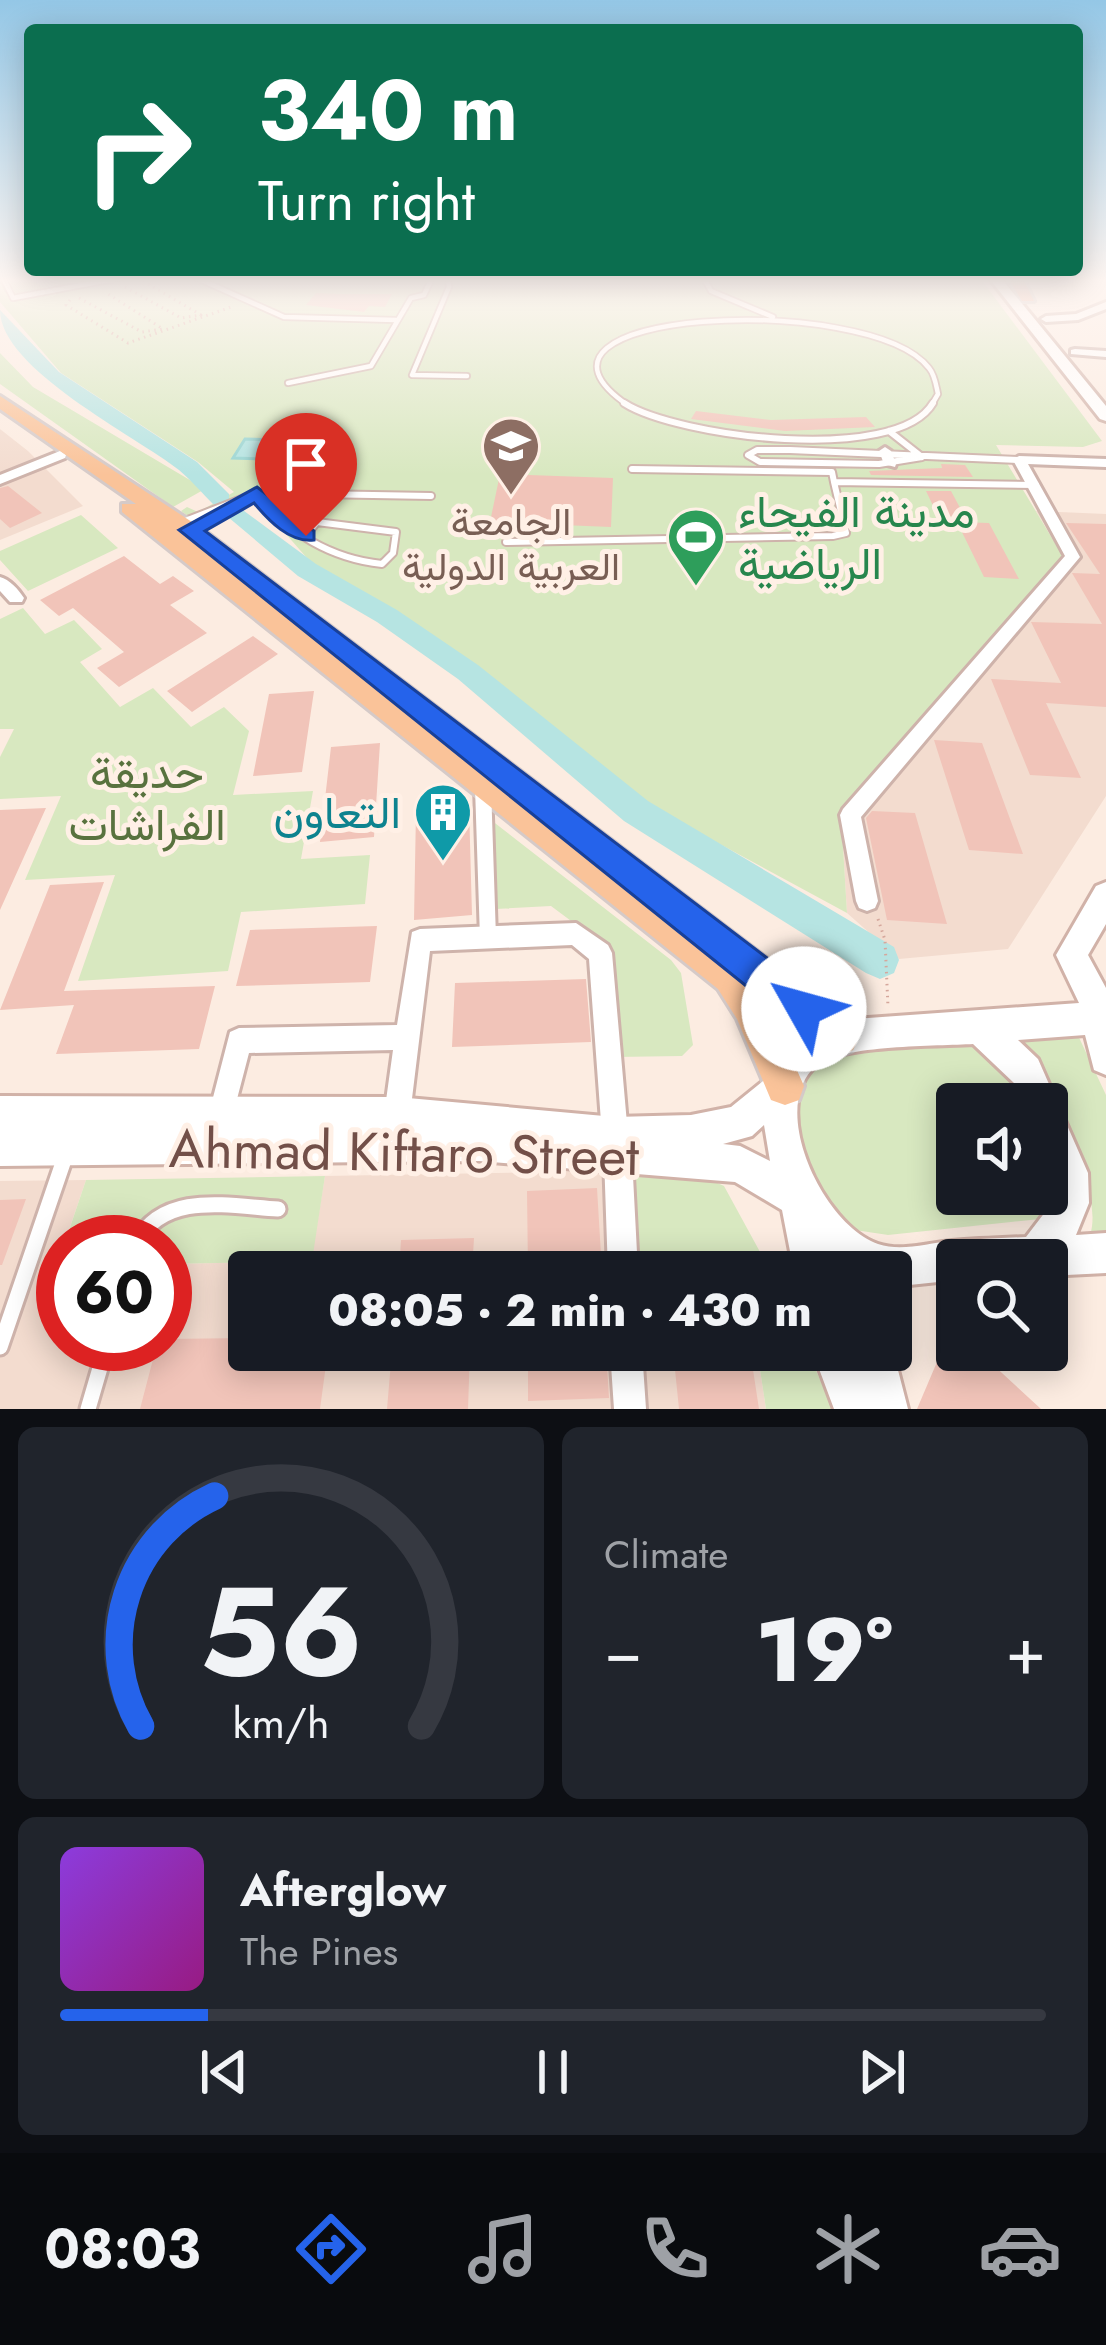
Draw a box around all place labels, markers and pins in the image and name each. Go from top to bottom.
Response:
pin [255,413,357,536]
school or university icon: الجامعة العربية الدولية [480,415,542,497]
place label: مدينة الفيحاء الرياضية [738,479,975,596]
place label: الجامعة العربية الدولية [402,493,620,595]
sports icon: مدينة الفيحاء الرياضية [665,506,727,588]
place label: التعاون [273,780,401,845]
building icon: التعاون [412,781,474,863]

